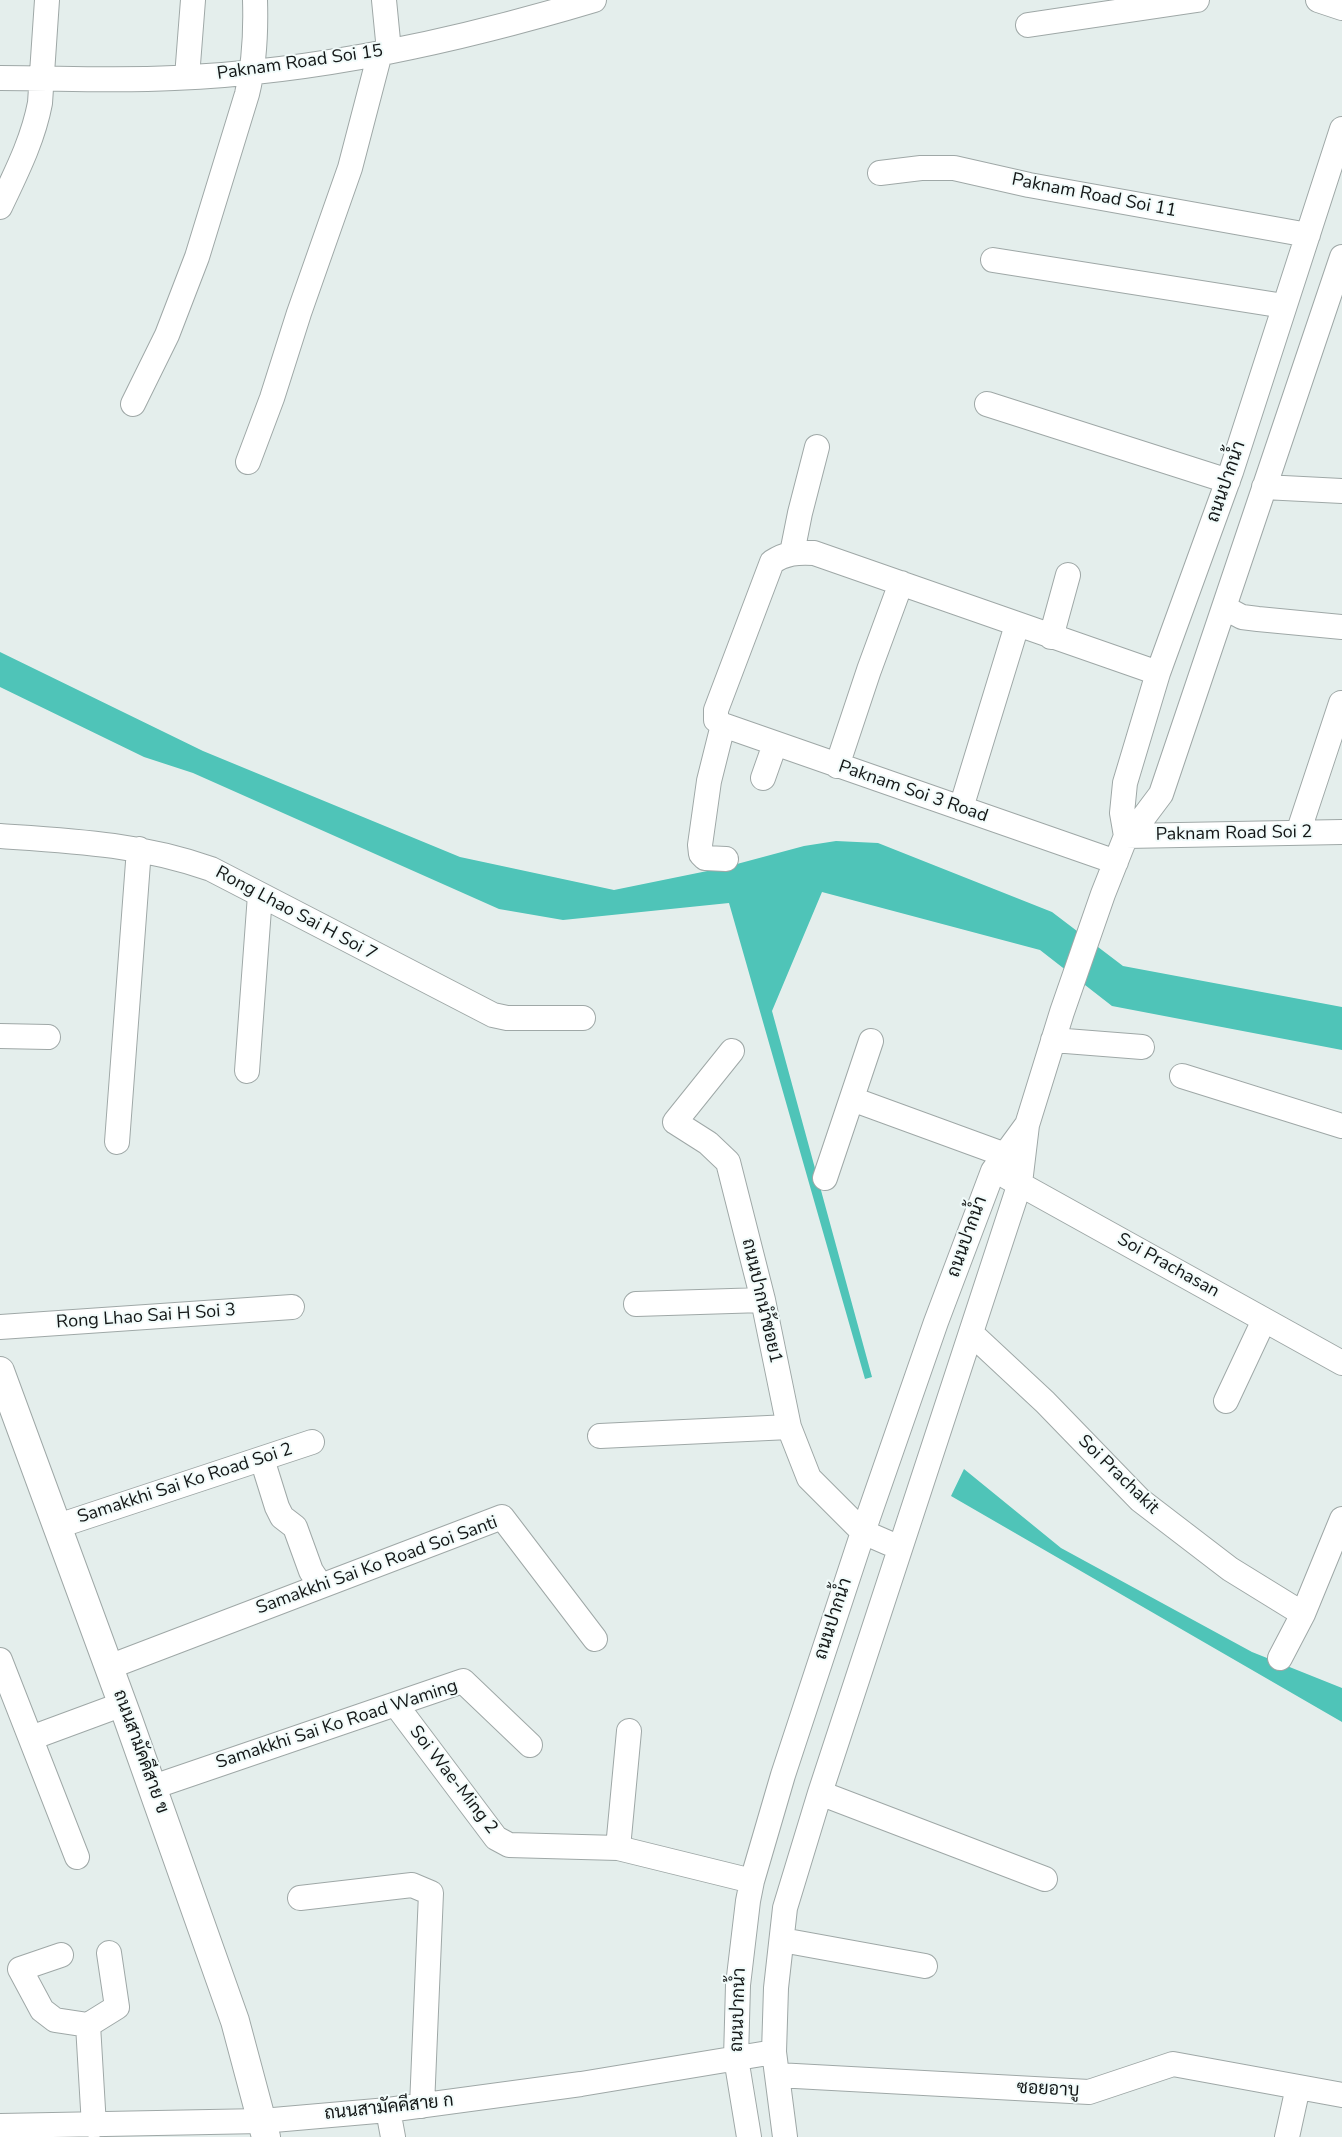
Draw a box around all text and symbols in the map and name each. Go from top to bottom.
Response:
street label: Paknam Road Soi 15 [216,41,384,85]
street label: Paknam Road Soi 11 [1010,169,1178,223]
street label: ถนนปากน้ำ [1203,439,1251,525]
street label: Paknam Soi 3 Road [836,756,990,828]
street label: Paknam Road Soi 2 [1156,822,1312,846]
street label: Rong Lhao Sai H Soi 7 [212,862,380,966]
street label: ถนนปากน้ำ [943,1194,993,1280]
street label: Soi Prachasan [1113,1229,1223,1303]
street label: ถนนปากนำ้ซอย1 [736,1237,786,1365]
street label: Rong Lhao Sai H Soi 3 [56,1300,236,1334]
street label: Soi Prachakit [1073,1431,1163,1519]
street label: Samakkhi Sai Ko Road Soi 2 [75,1439,295,1529]
street label: Samakkhi Sai Ko Road Soi Santi [253,1512,501,1620]
street label: ถนนปากน้ำ [811,1575,857,1663]
street label: Samakkhi Sai Ko Road Waming [213,1676,461,1774]
street label: ถนนสามัคคีสาย ข [108,1687,172,1817]
street label: Soi Wae-Ming 2 [404,1722,502,1838]
street label: ถนนปากน้ำ [727,1967,751,2053]
street label: ซอยอาบู [1016,2078,1080,2102]
street label: ถนนสามัคคีสาย ก [323,2090,455,2126]

